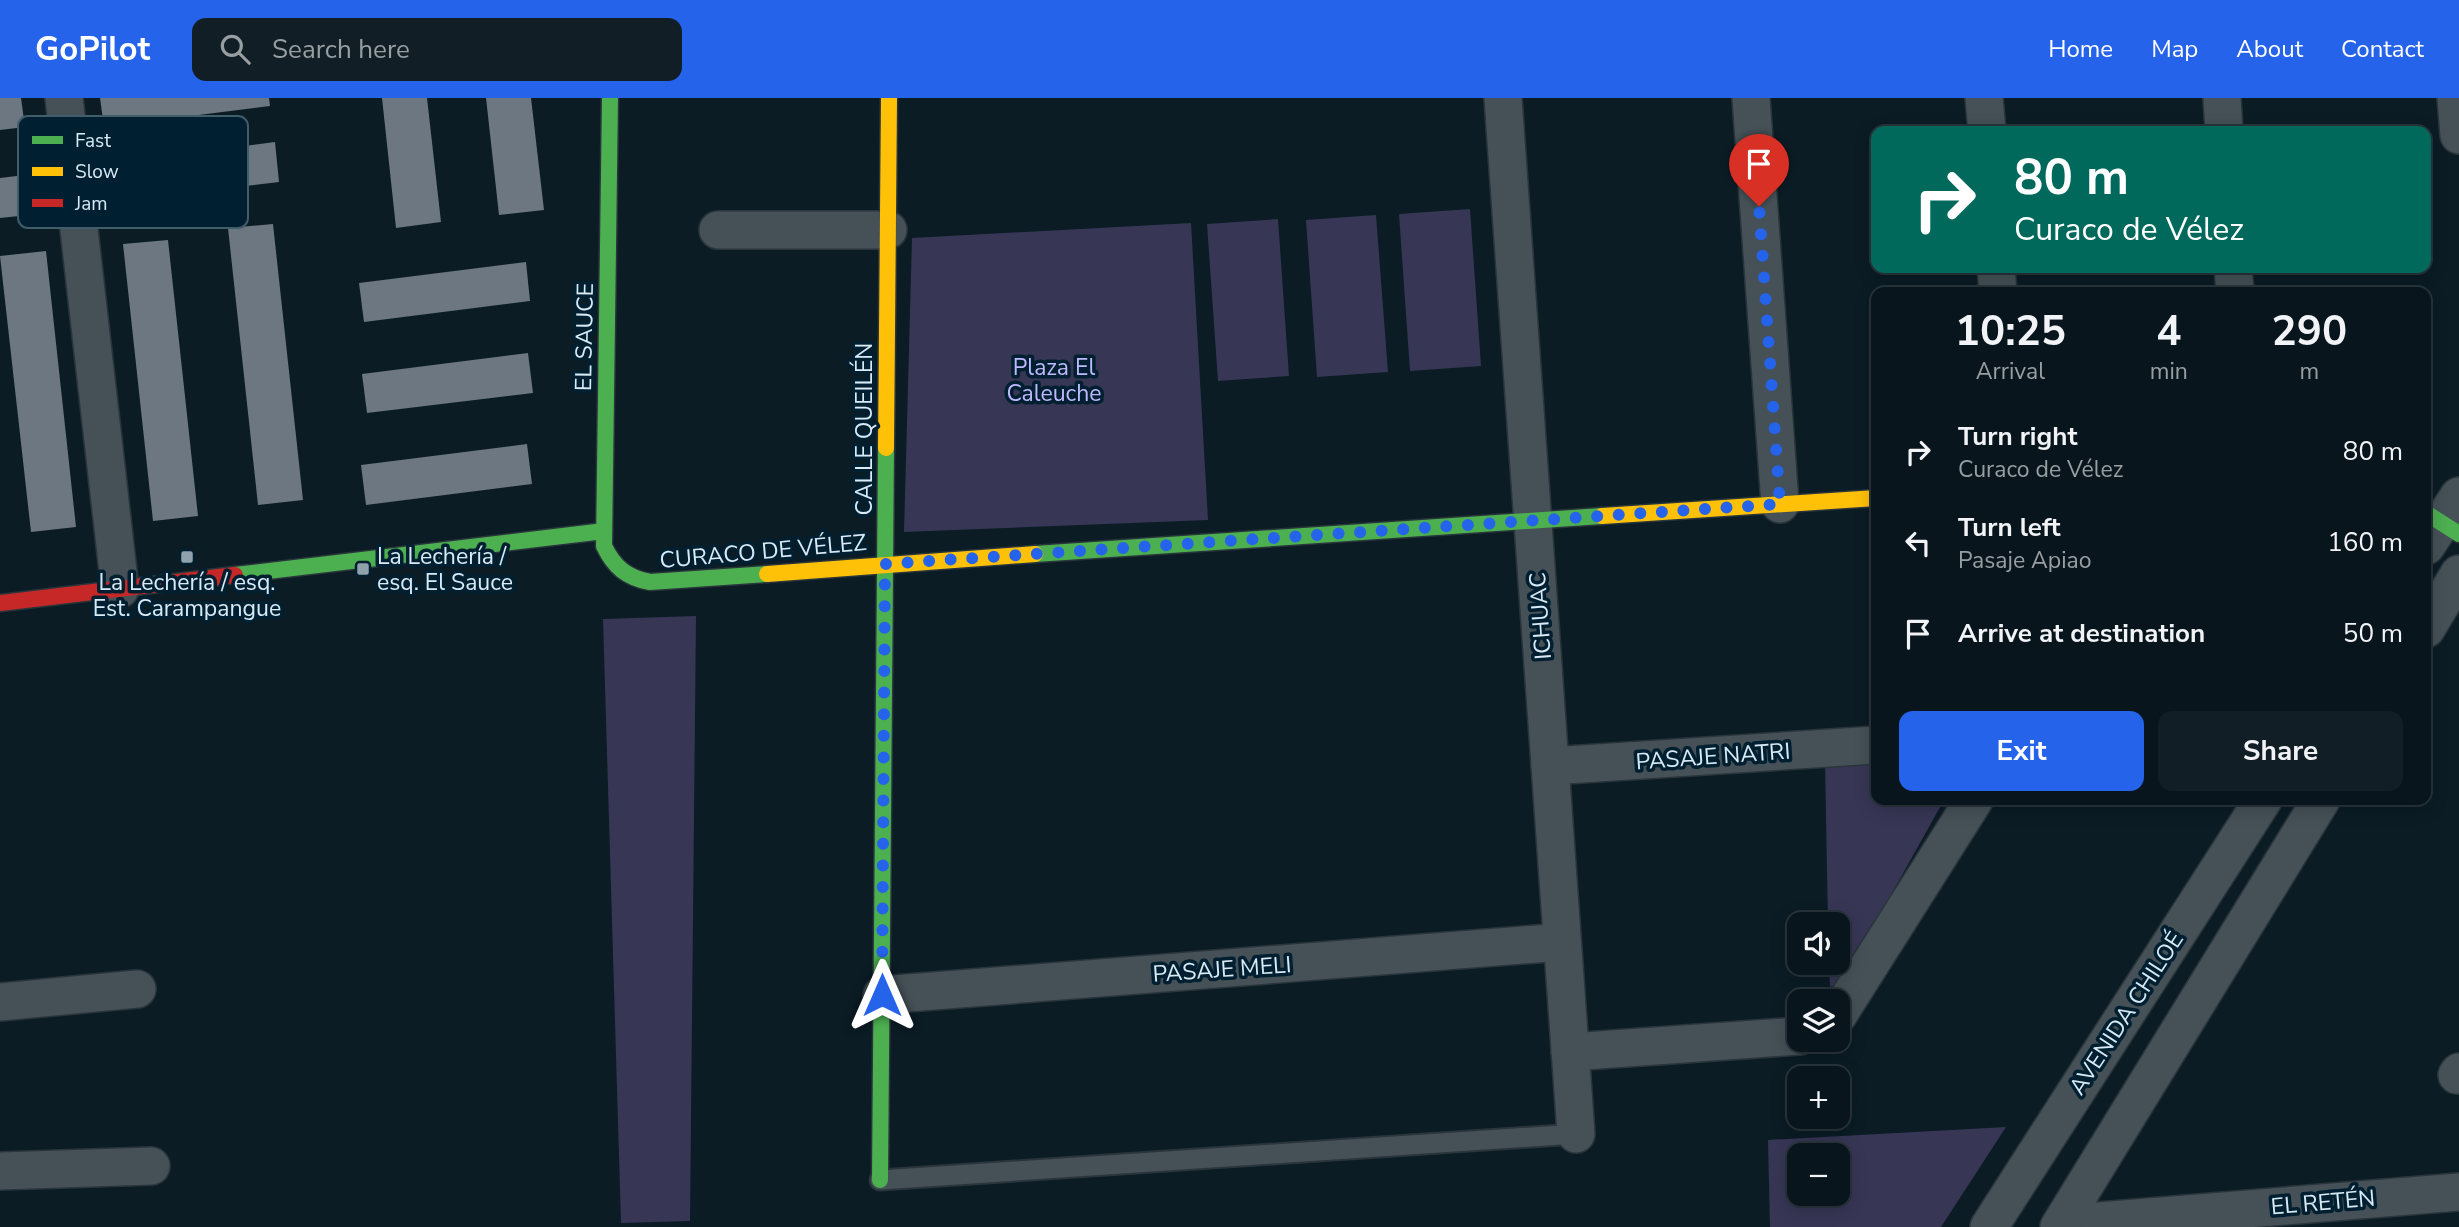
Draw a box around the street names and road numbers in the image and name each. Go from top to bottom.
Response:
street label: EL SAUCE [568,283,601,391]
street label: CALLE QUEILÉN [849,343,880,515]
street label: CURACO DE VÉLEZ [658,527,868,576]
street label: ICHUAC [1522,571,1559,661]
street label: PASAJE NATRI [1635,736,1791,777]
street label: AVENIDA CHILOÉ [2062,926,2191,1101]
street label: PASAJE MELI [1152,949,1292,990]
street label: EL RETÉN [2270,1182,2376,1222]

